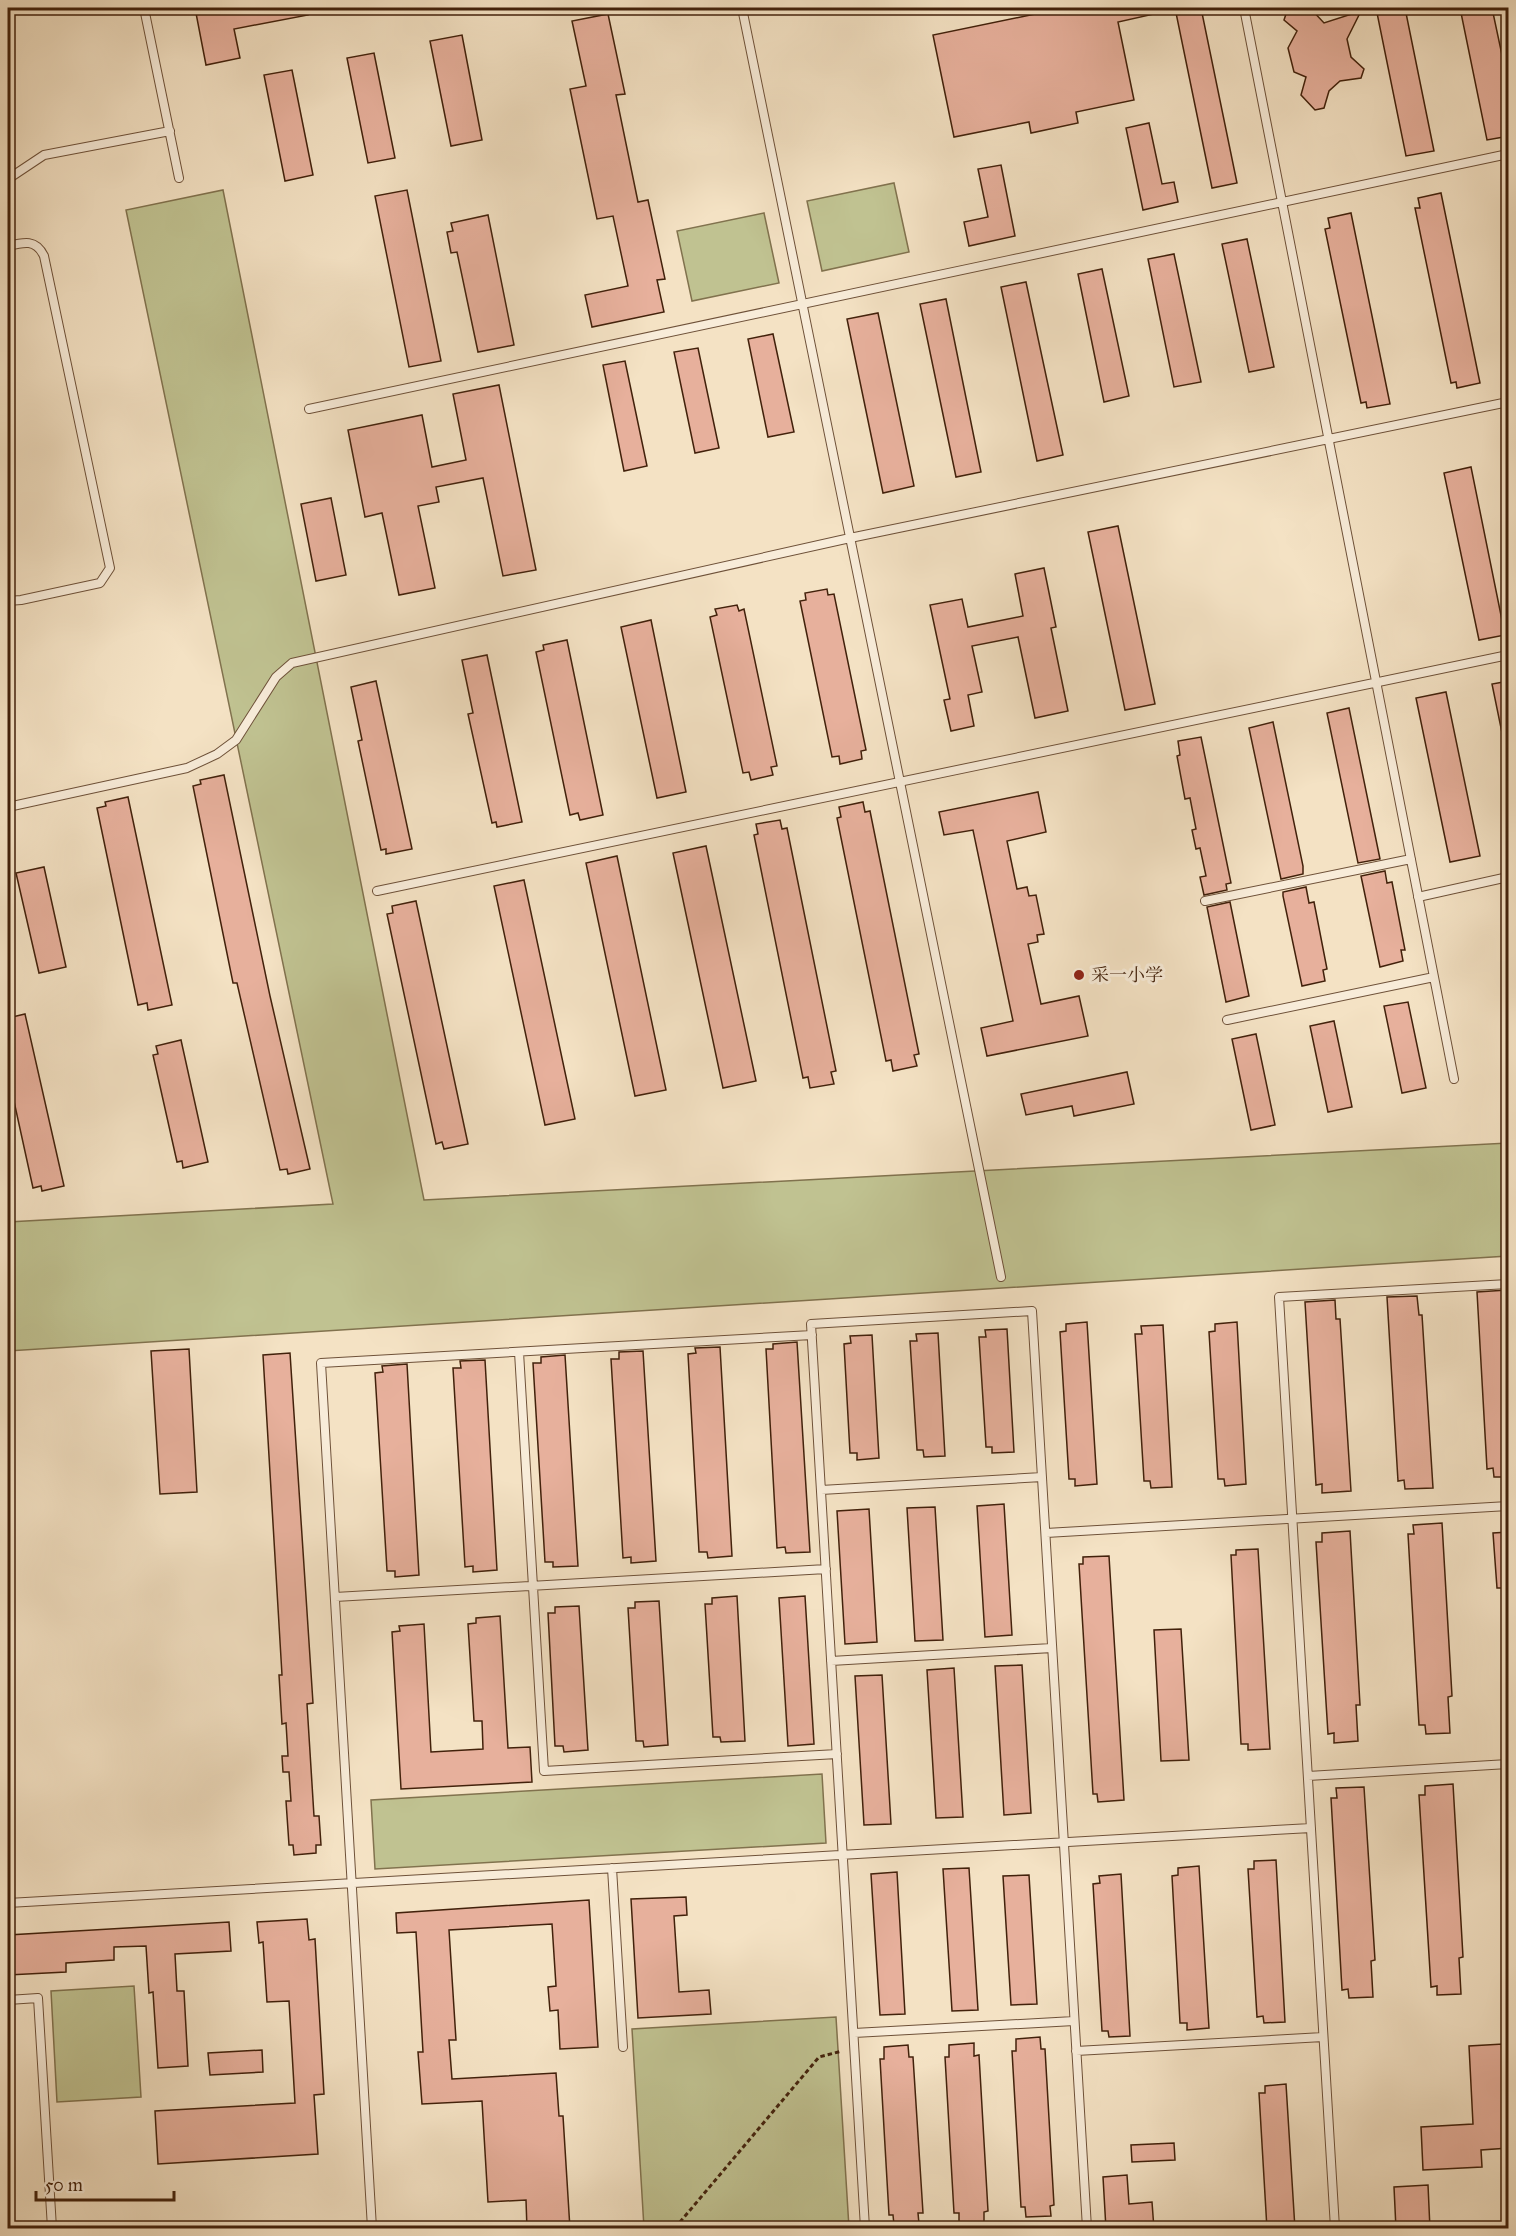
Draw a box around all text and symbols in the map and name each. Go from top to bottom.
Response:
place label: 采一小学 [1091,964,1163,986]
marker: 采一小学 [1072,968,1086,982]
scale bar [36,2164,174,2202]
text: 50 m [45,2174,83,2196]

